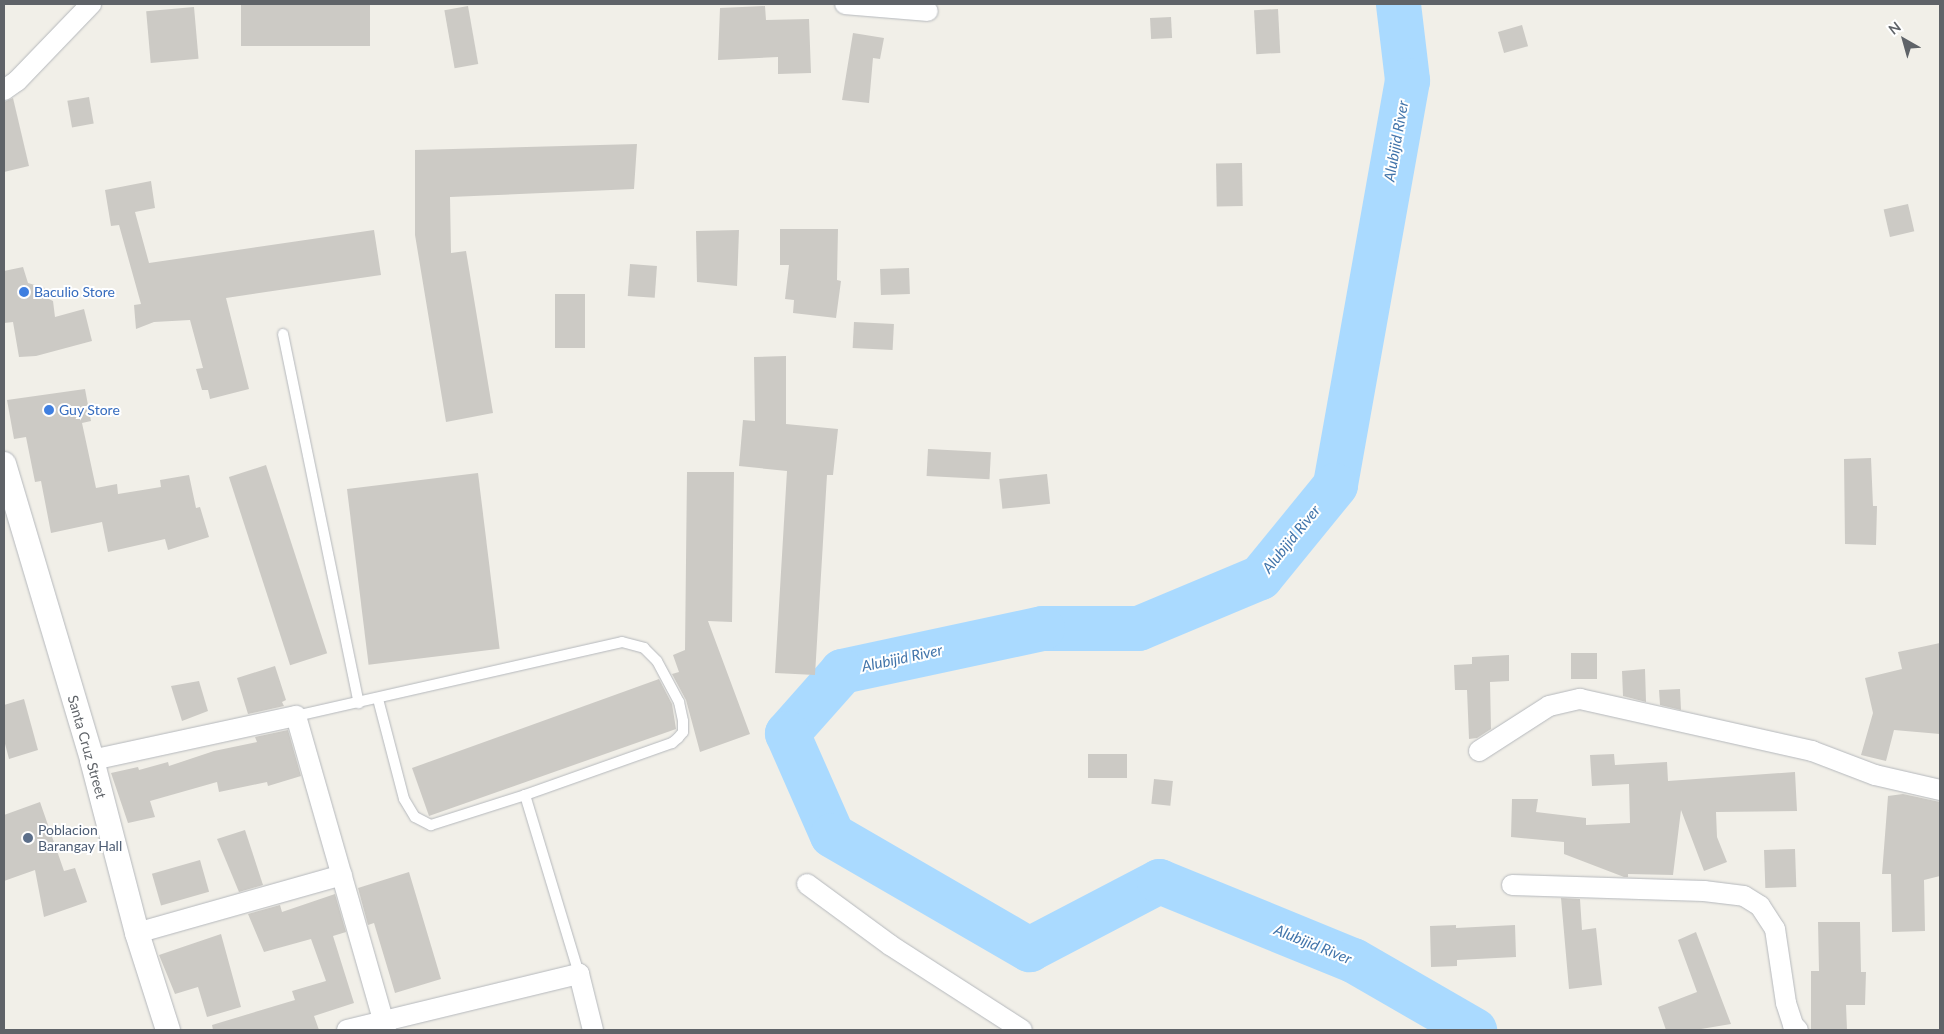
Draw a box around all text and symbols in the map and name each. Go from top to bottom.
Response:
north arrow [1879,15,1929,65]
text: N [1885,18,1904,38]
water label: Alubijid River [1380,99,1412,183]
place label: Baculio Store [34,284,115,300]
marker: Baculio Store [18,286,30,298]
place label: Guy Store [59,402,120,418]
marker: Guy Store [43,404,55,416]
water label: Alubijid River [1258,502,1324,576]
water label: Alubijid River [860,641,944,675]
street label: Santa Cruz Street [64,693,110,801]
place label: Poblacion Barangay Hall [38,822,123,854]
marker: Poblacion Barangay Hall [22,832,34,844]
water label: Alubijid River [1272,920,1354,968]

